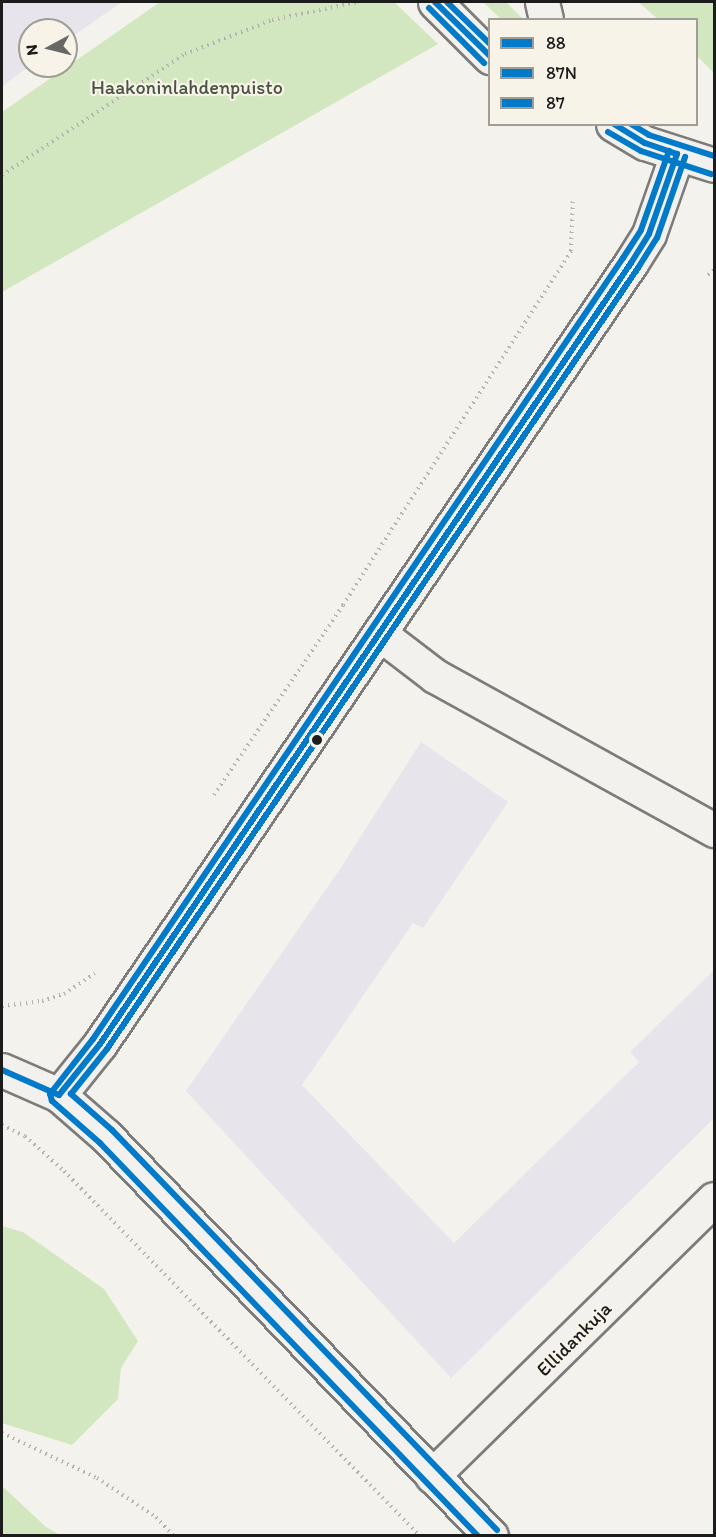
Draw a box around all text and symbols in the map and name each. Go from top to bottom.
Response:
north arrow [18,18,78,78]
legend [488,18,698,126]
text: 88 [546,32,566,54]
text: N [22,43,42,57]
text: 87N [546,62,577,84]
park label: Haakoninlahdenpuisto [91,75,283,99]
text: 87 [546,92,565,114]
unlabelled marker [311,734,323,746]
street label: Ellidankuja [532,1297,616,1381]

